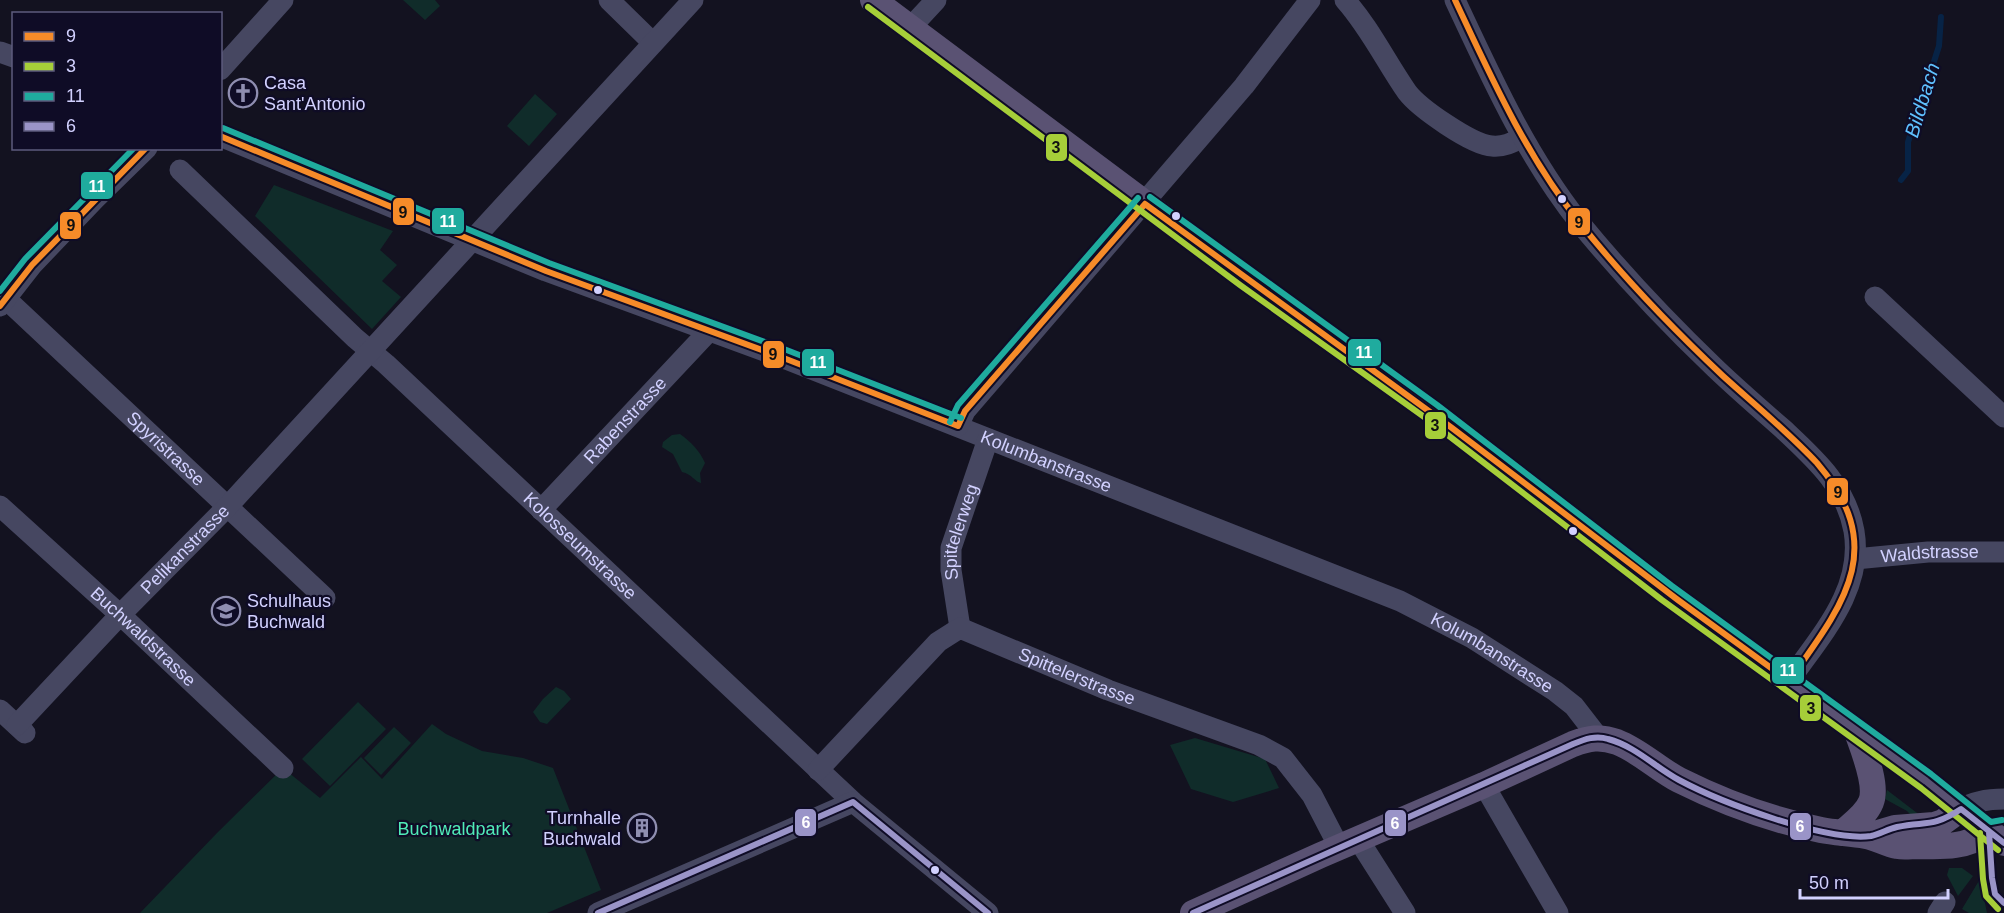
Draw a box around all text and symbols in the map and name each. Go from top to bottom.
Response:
legend [12,12,222,150]
text: 9 [66,26,76,46]
text: 3 [66,56,76,76]
water label: Bildbach [1900,60,1944,140]
place label: Casa Sant'Antonio [264,73,366,114]
church icon: Casa Sant'Antonio [227,77,259,109]
text: 11 [66,86,85,106]
text: 6 [66,116,76,136]
line badge: 3 [1045,133,1068,162]
text: 3 [1052,139,1061,156]
line badge: 11 [80,171,114,200]
text: 11 [89,178,106,195]
unlabelled marker [1556,193,1568,205]
line badge: 9 [392,197,415,226]
text: 9 [399,204,408,221]
line badge: 11 [431,207,465,235]
line badge: 9 [1567,207,1591,236]
unlabelled marker [1170,210,1182,222]
line badge: 9 [59,211,82,240]
text: 11 [440,213,457,230]
text: 9 [1575,214,1584,231]
text: 9 [67,217,76,234]
unlabelled marker [592,284,604,296]
line badge: 11 [1347,338,1382,367]
line badge: 9 [762,340,785,369]
text: 11 [1356,344,1373,361]
text: 9 [769,346,778,363]
line badge: 11 [801,348,835,377]
text: 11 [810,354,827,371]
street label: Rabenstrasse [580,373,670,468]
street label: Spyristrasse [123,408,209,490]
line badge: 3 [1424,411,1447,440]
text: 3 [1431,417,1440,434]
street label: Kolumbanstrasse [978,427,1114,496]
line badge: 9 [1826,477,1849,506]
street label: Spittelerweg [941,481,982,582]
text: 9 [1834,484,1843,501]
street label: Kolosseumstrasse [519,488,640,604]
street label: Pelikanstrasse [137,501,233,598]
unlabelled marker [1567,525,1579,537]
street label: Waldstrasse [1880,542,1979,566]
street label: Buchwaldstrasse [87,583,200,691]
place label: Schulhaus Buchwald [247,591,331,632]
school or university icon: Schulhaus Buchwald [210,595,242,627]
street label: Kolumbanstrasse [1427,609,1557,697]
street label: Spittelerstrasse [1016,644,1138,709]
line badge: 11 [1771,656,1805,685]
text: 11 [1780,662,1797,679]
line badge: 3 [1799,694,1822,722]
text: 3 [1807,700,1816,717]
place label: Turnhalle Buchwald [543,808,621,849]
line badge: 6 [794,808,817,837]
line badge: 6 [1384,809,1407,837]
building icon: Turnhalle Buchwald [626,812,658,844]
line badge: 6 [1789,812,1812,841]
text: 6 [802,814,811,831]
text: 6 [1391,815,1400,832]
text: 6 [1796,818,1805,835]
park label: Buchwaldpark [397,819,512,839]
scale bar [1800,862,1948,900]
unlabelled marker [929,864,941,876]
text: 50 m [1809,873,1849,893]

